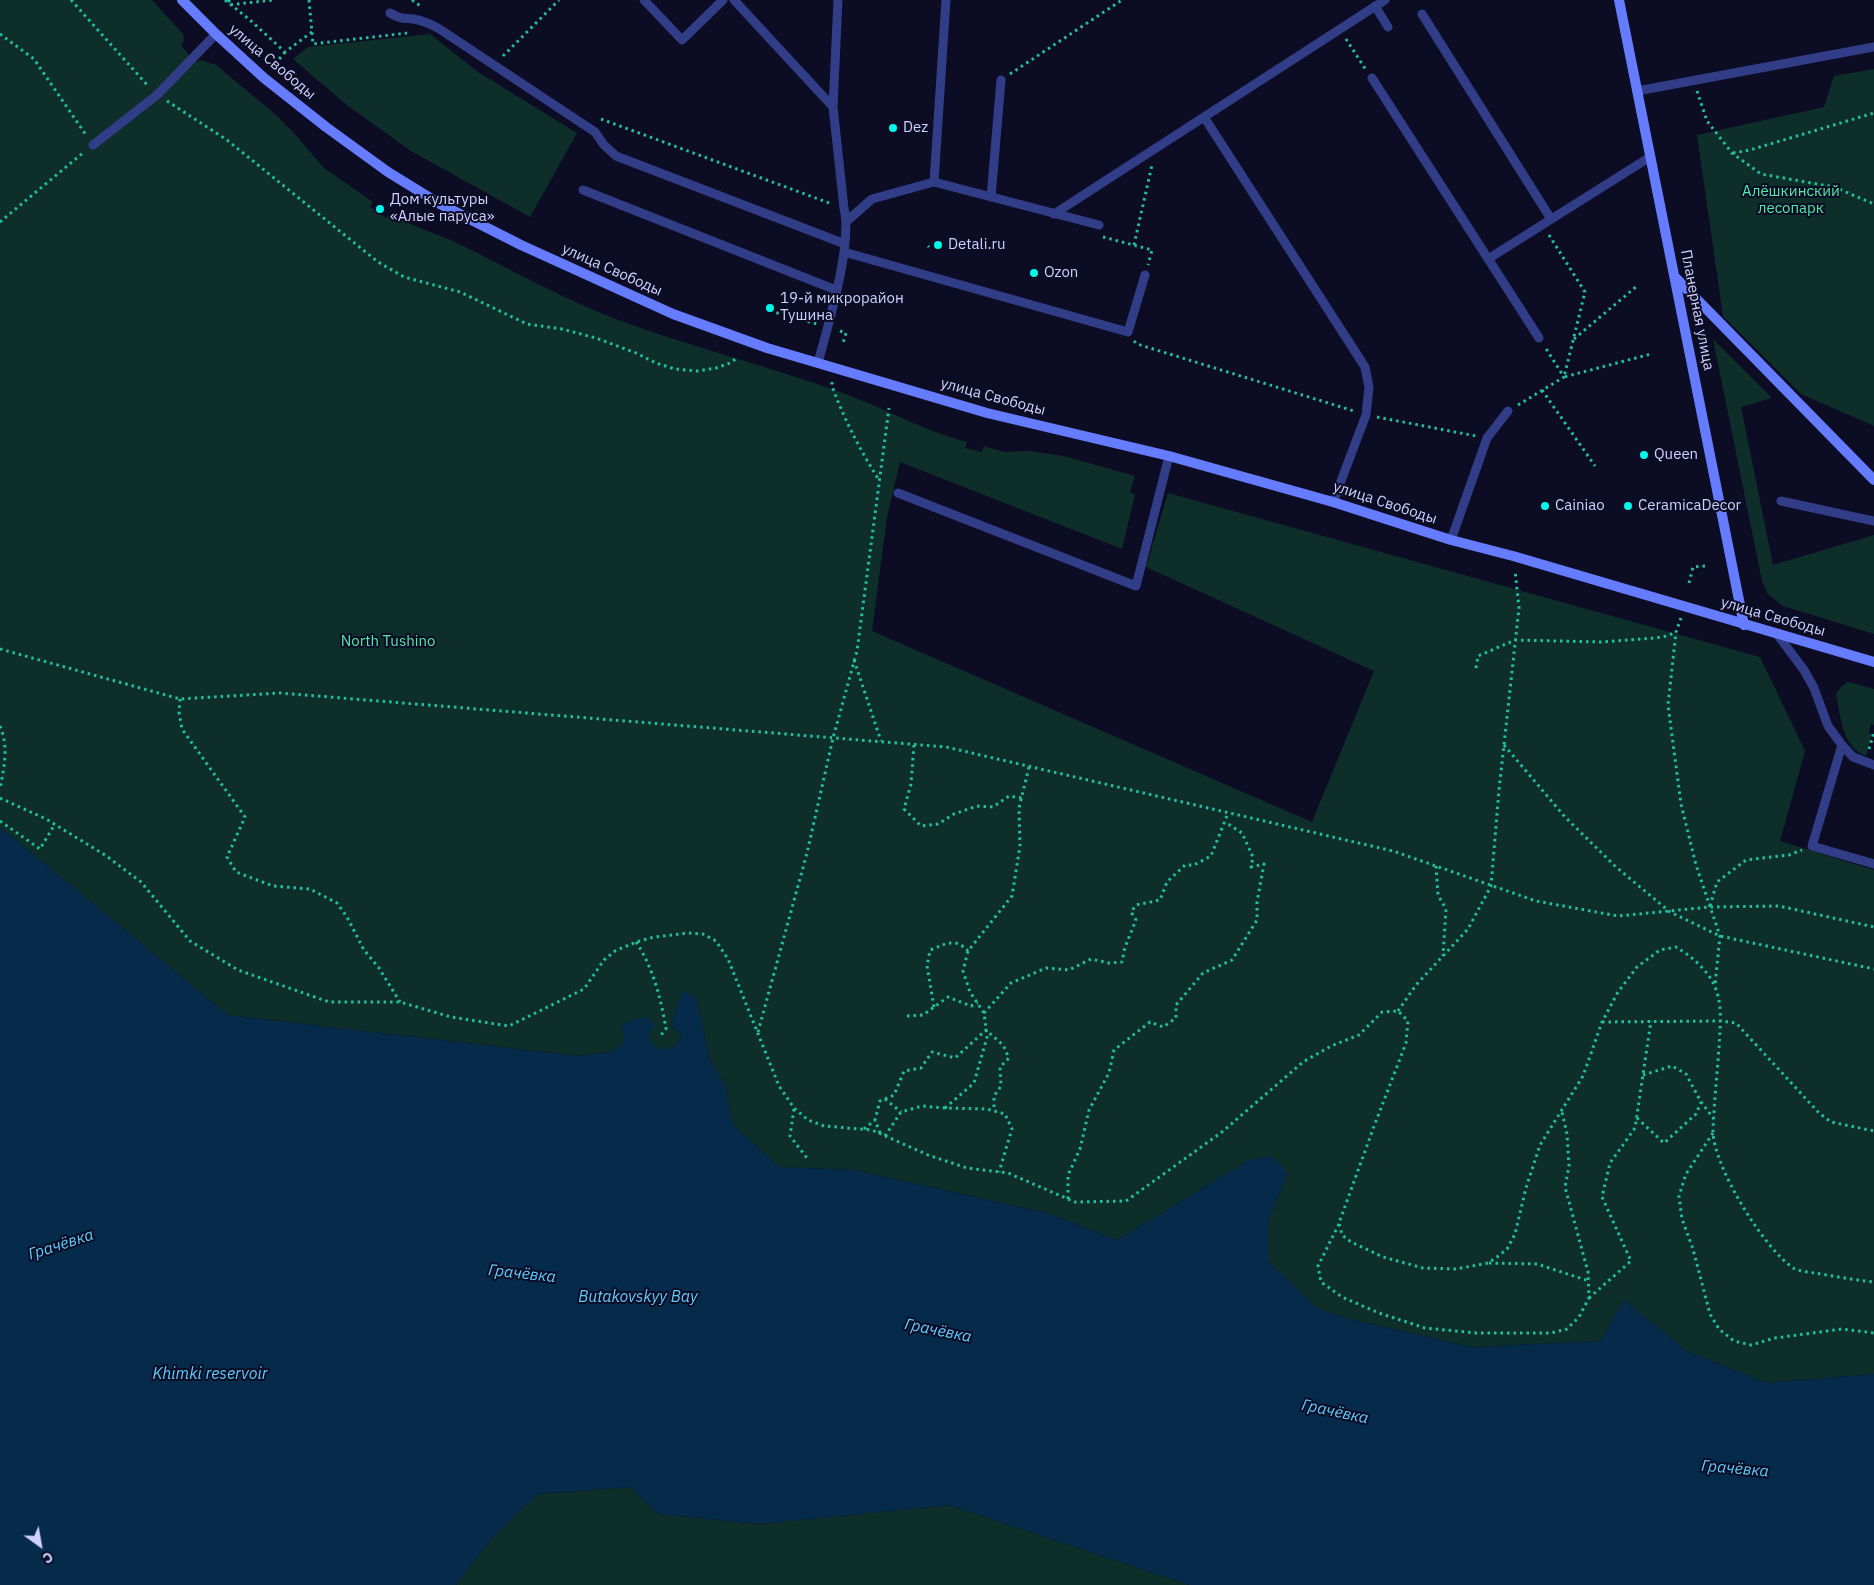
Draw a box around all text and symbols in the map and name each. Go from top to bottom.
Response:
street label: улица Свободы [225,20,319,104]
place label: Dez [903,119,928,137]
marker: Dez [887,122,899,134]
park label: Алёшкинский лесопарк [1742,183,1840,218]
place label: Дом культуры «Алые паруса» [390,191,494,226]
marker: Дом культуры «Алые паруса» [374,203,386,215]
place label: Detali.ru [948,236,1006,254]
marker: Detali.ru [932,239,944,251]
street label: улица Свободы [559,240,665,300]
street label: Планерная улица [1676,248,1718,372]
place label: Ozon [1044,264,1078,282]
marker: Ozon [1028,267,1040,279]
place label: 19-й микрорайон Тушина [780,290,904,325]
marker: 19-й микрорайон Тушина [764,302,776,314]
street label: улица Свободы [939,374,1047,420]
place label: Queen [1654,446,1698,464]
marker: Queen [1638,449,1650,461]
street label: улица Свободы [1331,478,1439,528]
place label: Cainiao [1555,497,1605,515]
place label: CeramicaDecor [1638,497,1741,515]
marker: Cainiao [1539,500,1551,512]
marker: CeramicaDecor [1622,500,1634,512]
street label: улица Свободы [1719,593,1827,641]
park label: North Tushino [341,633,435,651]
water label: Грачёвка [26,1225,96,1265]
water label: Грачёвка [487,1261,557,1287]
water label: Butakovskyy Bay [578,1287,698,1307]
water label: Грачёвка [903,1315,973,1347]
water label: Khimki reservoir [152,1364,268,1384]
water label: Грачёвка [1300,1396,1370,1428]
water label: Грачёвка [1700,1456,1770,1482]
north arrow [15,1520,65,1570]
text: С [39,1548,57,1568]

